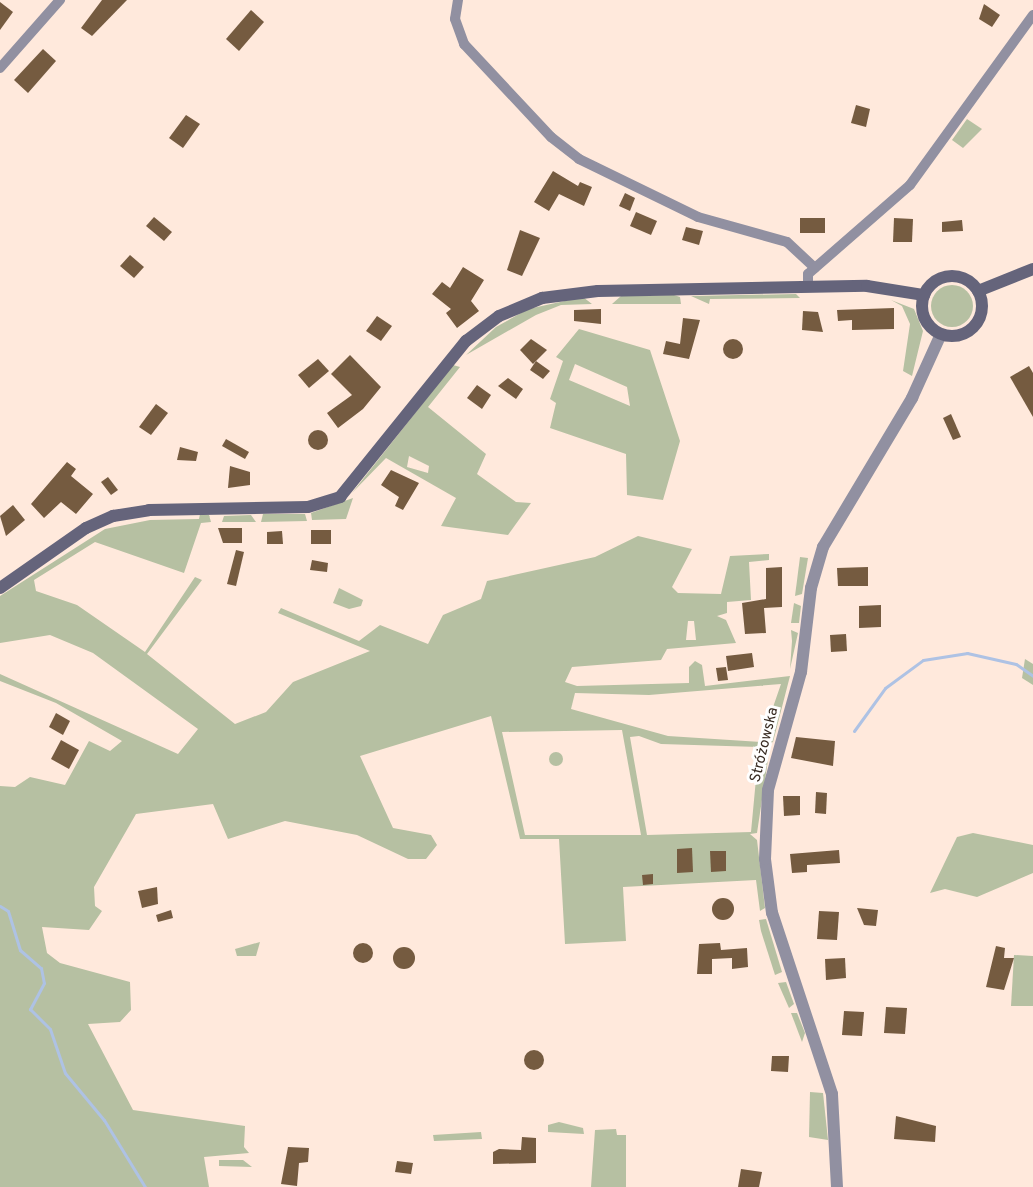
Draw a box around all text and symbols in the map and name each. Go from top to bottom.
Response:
street label: Stróżowska [747,706,783,784]

